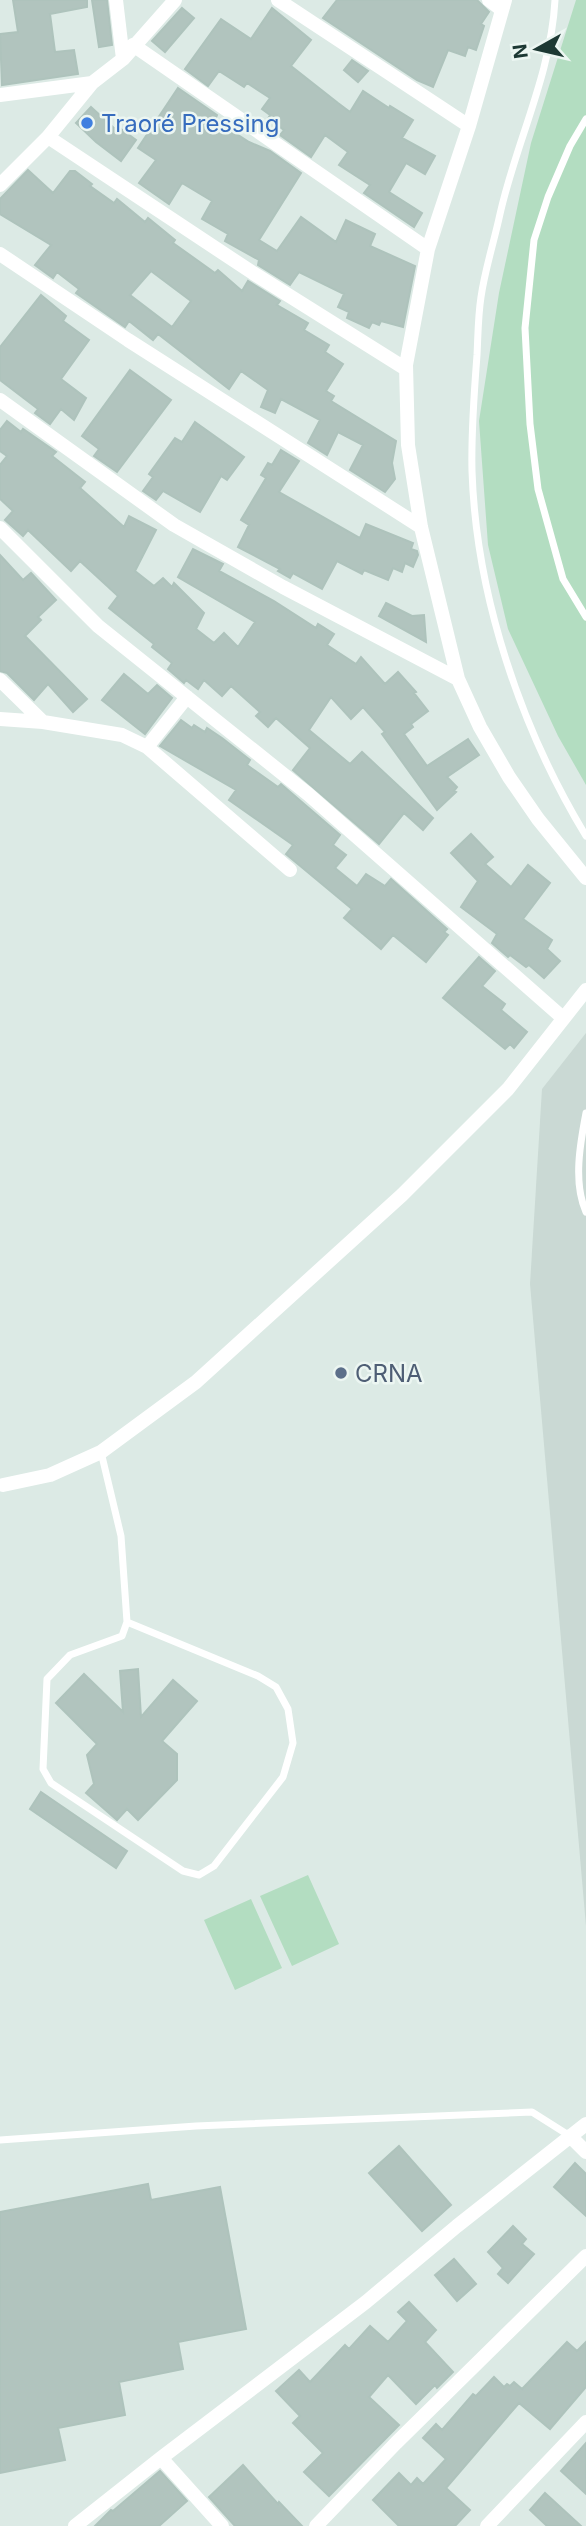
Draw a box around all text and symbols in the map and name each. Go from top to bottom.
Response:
north arrow [502,14,572,84]
text: N [508,43,533,60]
place label: Traoré Pressing [101,109,279,138]
marker: Traoré Pressing [79,115,95,131]
place label: CRNA [355,1359,423,1388]
marker: CRNA [333,1365,349,1381]

